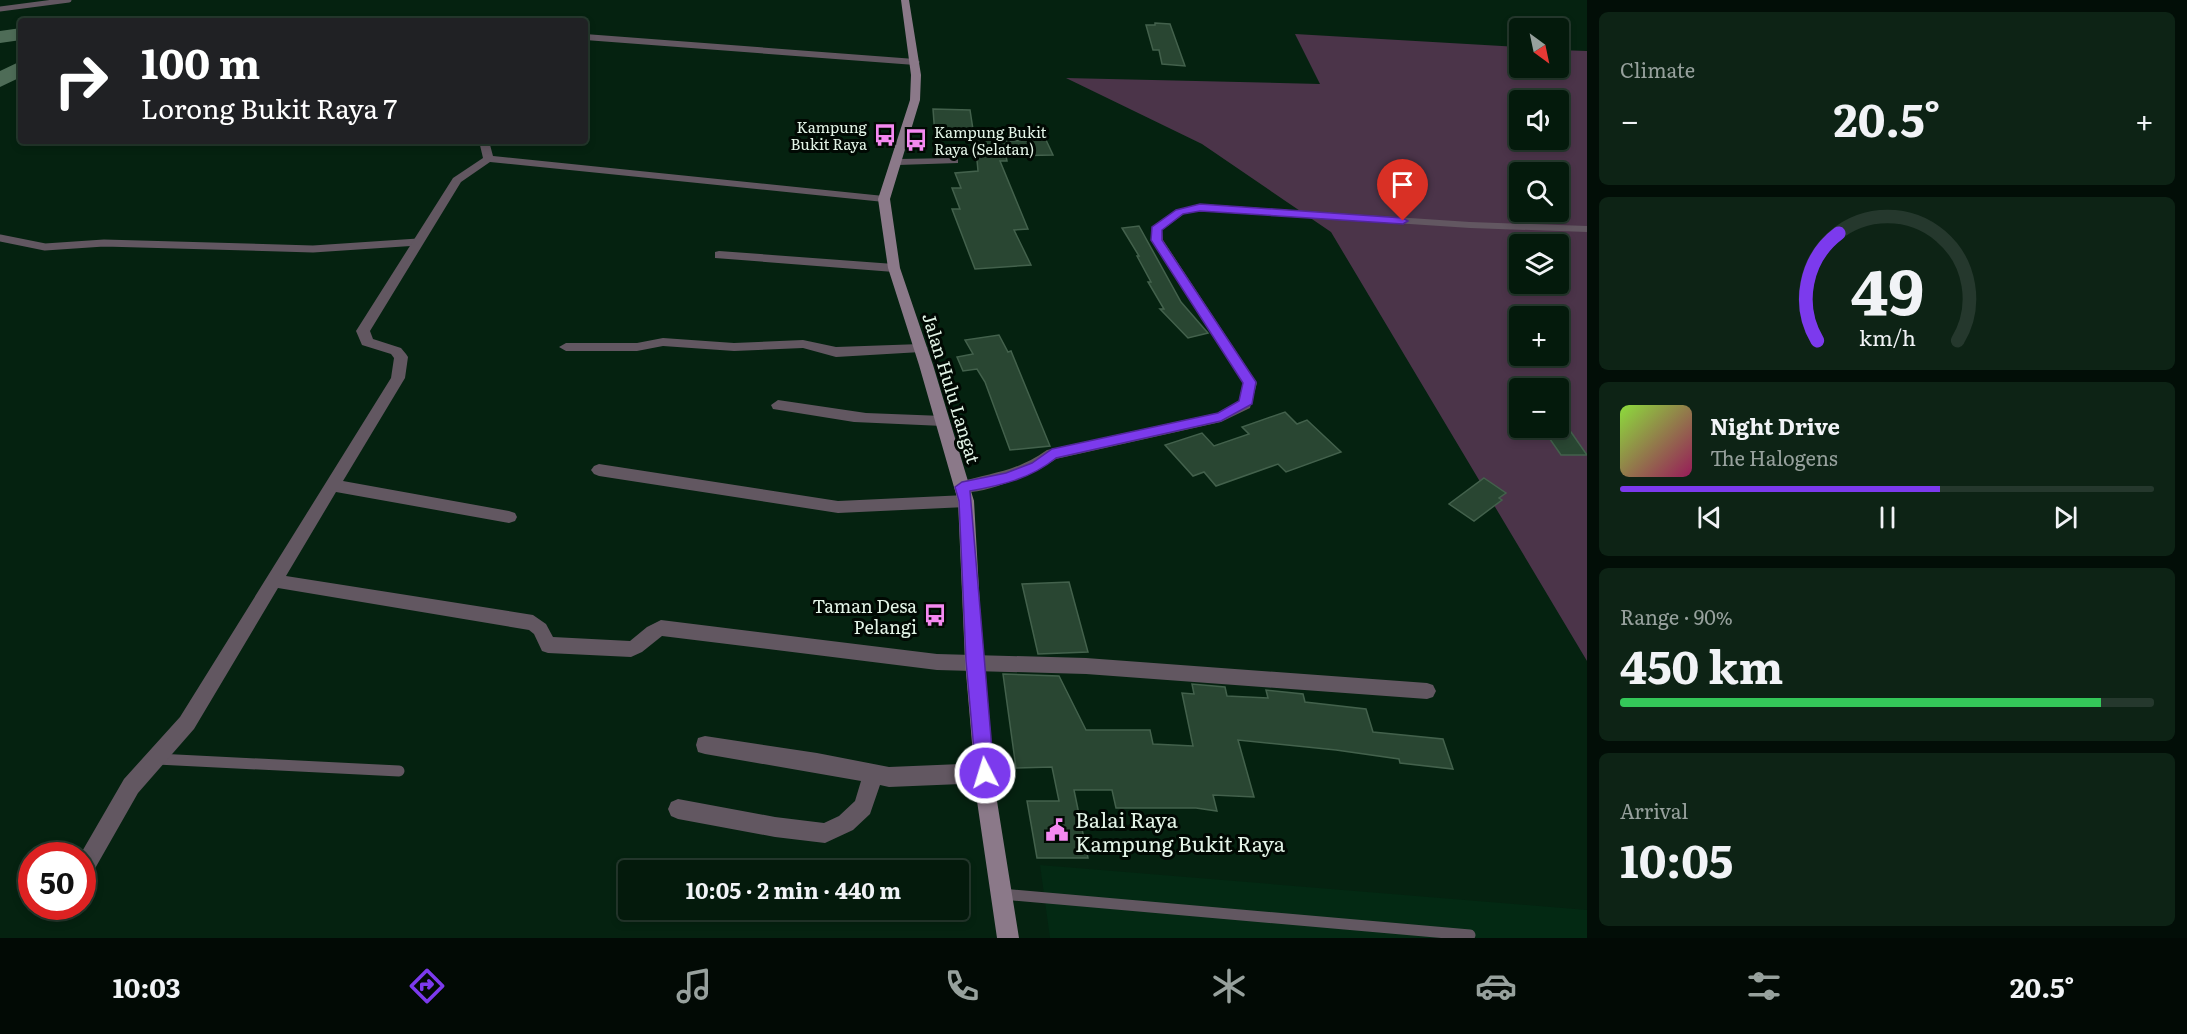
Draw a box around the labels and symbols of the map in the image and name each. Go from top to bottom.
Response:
north arrow [1509,18,1569,78]
place label: Kampung Bukit Raya [790,115,868,155]
place label: Kampung Bukit Raya (Selatan) [934,120,1047,160]
bus stop icon: Kampung Bukit Raya [872,122,898,148]
bus stop icon: Kampung Bukit Raya (Selatan) [903,127,929,153]
pin [1377,159,1428,221]
street label: Jalan Hulu Langat [916,309,988,467]
place label: Taman Desa Pelangi [812,592,917,640]
bus stop icon: Taman Desa Pelangi [922,602,948,628]
position arrow [953,741,1017,805]
place label: Balai Raya Kampung Bukit Raya [1075,803,1286,858]
public building icon: Balai Raya Kampung Bukit Raya [1044,817,1070,843]
speed limit sign: 50 [18,842,96,920]

